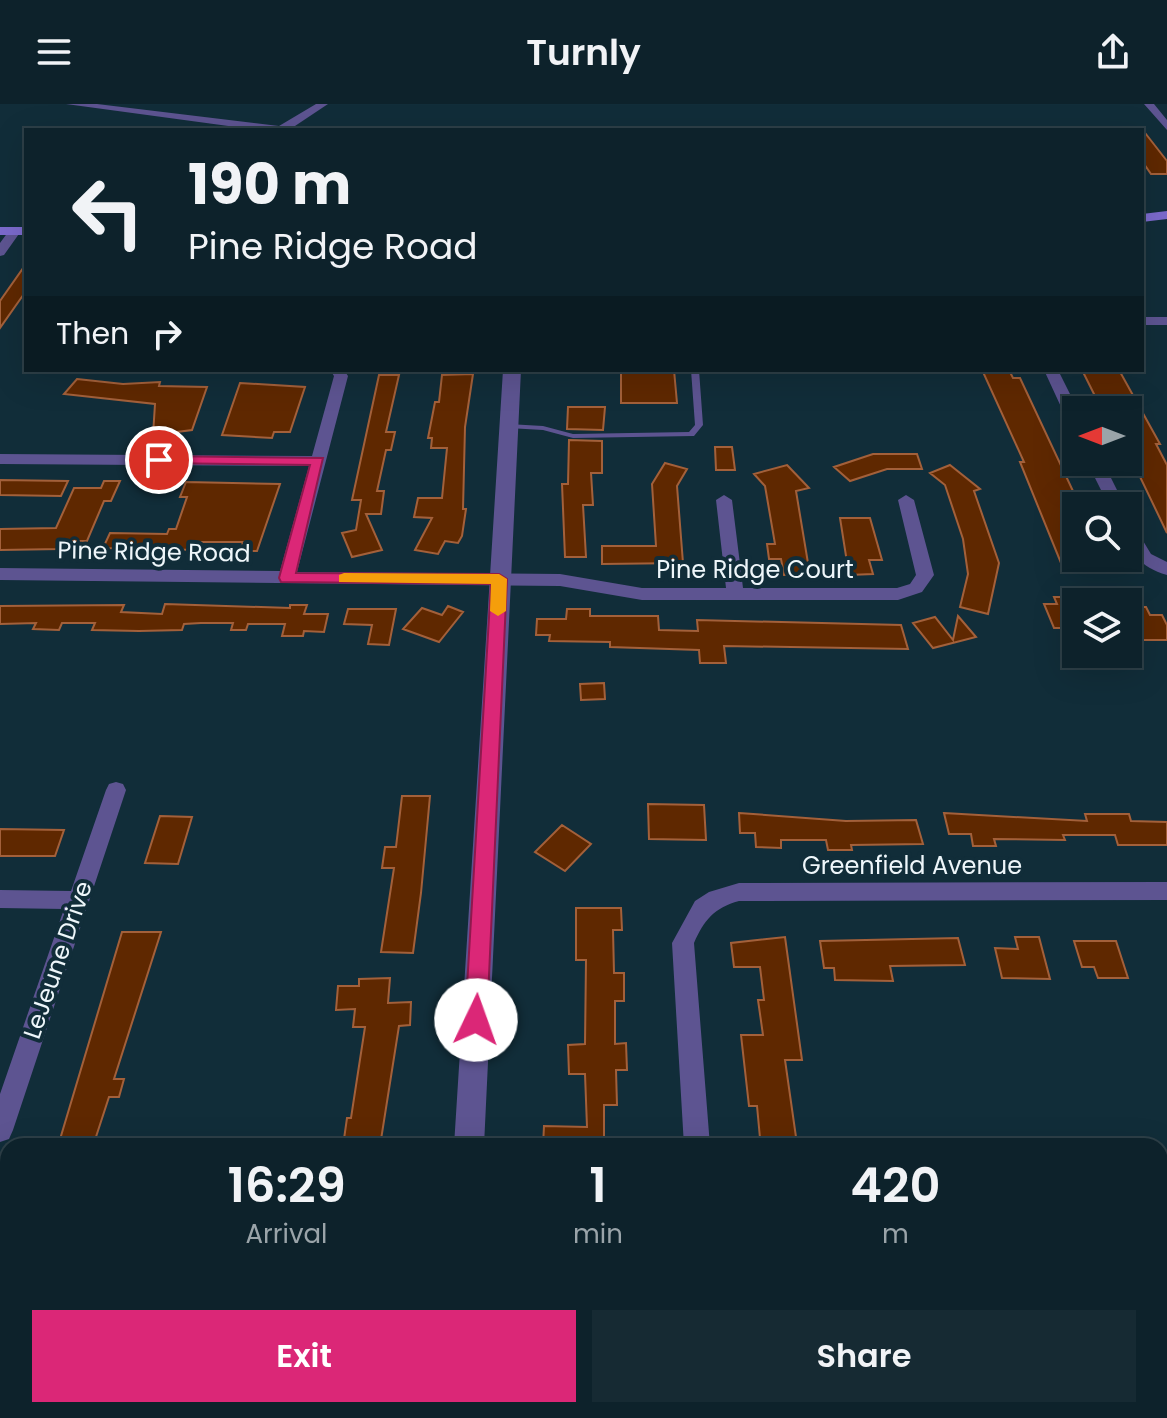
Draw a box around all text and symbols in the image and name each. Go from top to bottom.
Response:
text: Turnly [526,27,641,78]
icon: menu [32,30,76,74]
icon: share [1091,30,1135,74]
text: 190 m [188,145,351,224]
icon: left [56,160,160,264]
text: Pine Ridge Road [188,221,478,272]
text: Then [56,312,129,355]
icon: right [145,312,189,356]
north arrow [1062,396,1142,476]
map controls [1062,396,1142,668]
pin [125,426,193,494]
icon: arrive [137,438,181,482]
button: search [1062,492,1142,572]
street label: Pine Ridge Road [57,533,251,570]
street label: Pine Ridge Court [656,553,854,586]
button: layers [1062,588,1142,668]
street label: Greenfield Avenue [802,849,1022,882]
street label: LeJeune Drive [15,876,100,1043]
position arrow [434,978,518,1062]
text: 16:29 [227,1152,346,1219]
text: 1 [589,1152,607,1219]
text: 420 [850,1152,941,1219]
text: Arrival [246,1216,327,1252]
text: min [573,1216,623,1252]
text: m [882,1216,909,1252]
button: Exit [32,1310,576,1402]
button: Share [592,1310,1136,1402]

